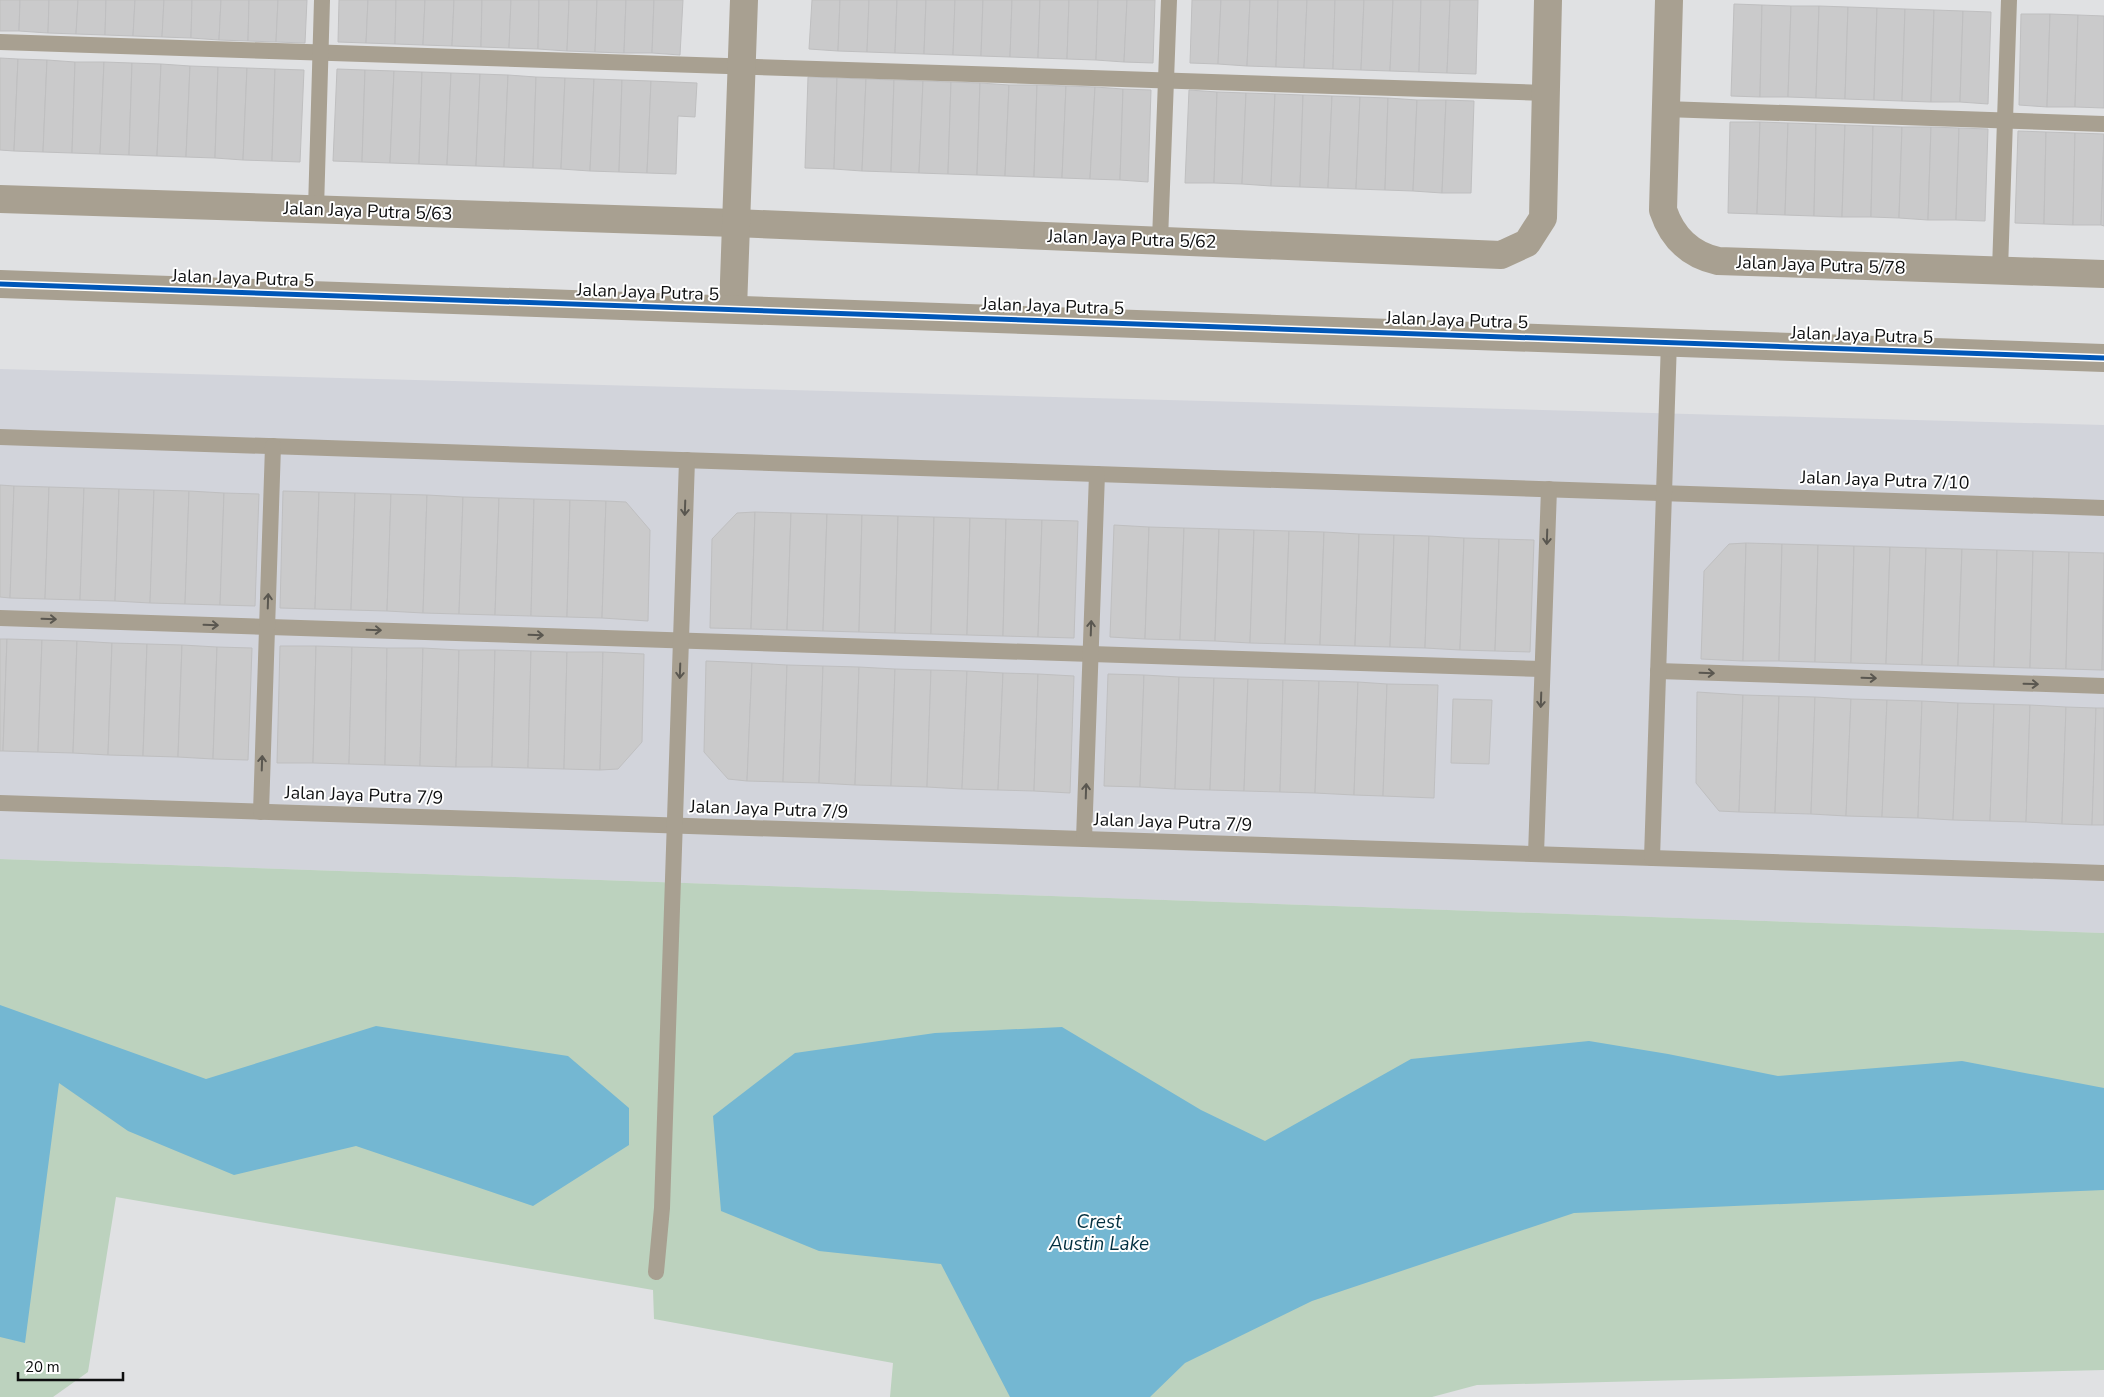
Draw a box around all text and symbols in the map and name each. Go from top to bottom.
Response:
street label: Jalan Jaya Putra 5/63 [282,196,453,226]
street label: Jalan Jaya Putra 5/62 [1046,224,1217,254]
street label: Jalan Jaya Putra 5/78 [1735,250,1906,280]
street label: Jalan Jaya Putra 5 [170,263,315,292]
street label: Jalan Jaya Putra 5 [575,277,720,306]
street label: Jalan Jaya Putra 5 [980,291,1125,320]
street label: Jalan Jaya Putra 5 [1384,305,1529,334]
street label: Jalan Jaya Putra 5 [1789,320,1934,349]
street label: Jalan Jaya Putra 7/10 [1799,465,1970,495]
one-way arrow [680,500,690,516]
one-way arrow [1542,529,1552,545]
one-way arrow [263,593,273,609]
one-way arrow [40,614,56,624]
one-way arrow [203,620,219,629]
one-way arrow [1087,621,1096,637]
one-way arrow [365,625,381,635]
one-way arrow [528,631,544,640]
one-way arrow [675,663,684,679]
one-way arrow [1698,668,1714,677]
one-way arrow [1860,673,1877,683]
one-way arrow [2023,679,2039,688]
one-way arrow [1537,691,1546,707]
one-way arrow [258,755,267,771]
street label: Jalan Jaya Putra 7/9 [283,780,444,810]
one-way arrow [1081,783,1090,799]
street label: Jalan Jaya Putra 7/9 [688,794,849,824]
street label: Jalan Jaya Putra 7/9 [1092,807,1253,837]
water label: Crest Austin Lake [1048,1209,1149,1257]
scale bar [18,1350,122,1382]
text: 20 m [25,1357,60,1377]

